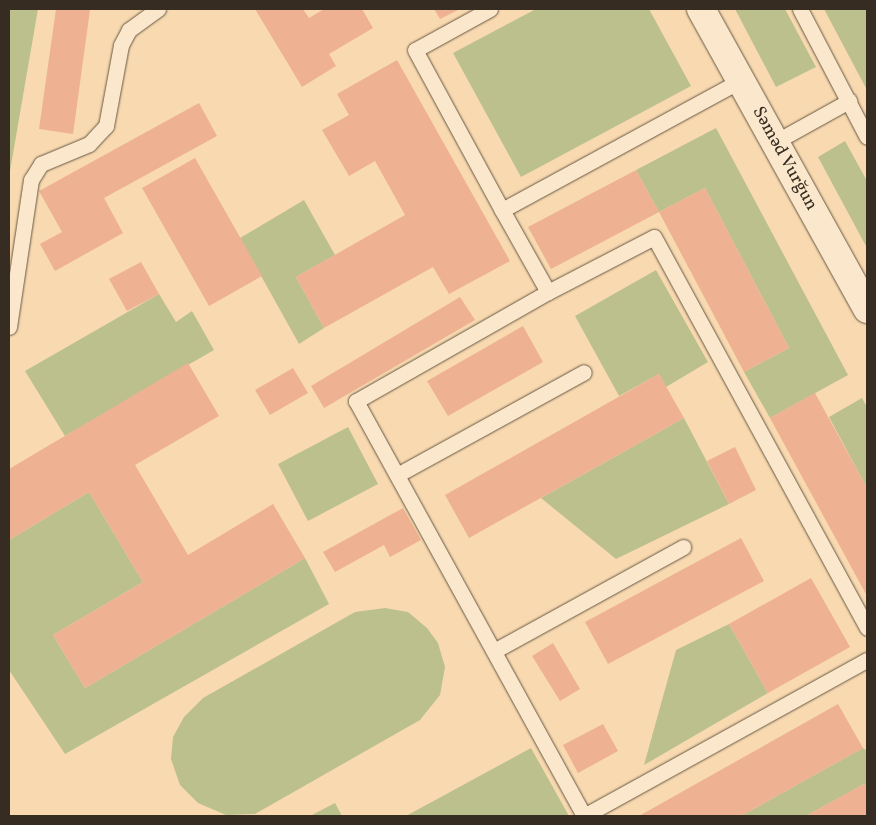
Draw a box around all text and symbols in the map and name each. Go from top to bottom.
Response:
street label: Səməd Vurğun [746,103,822,215]

